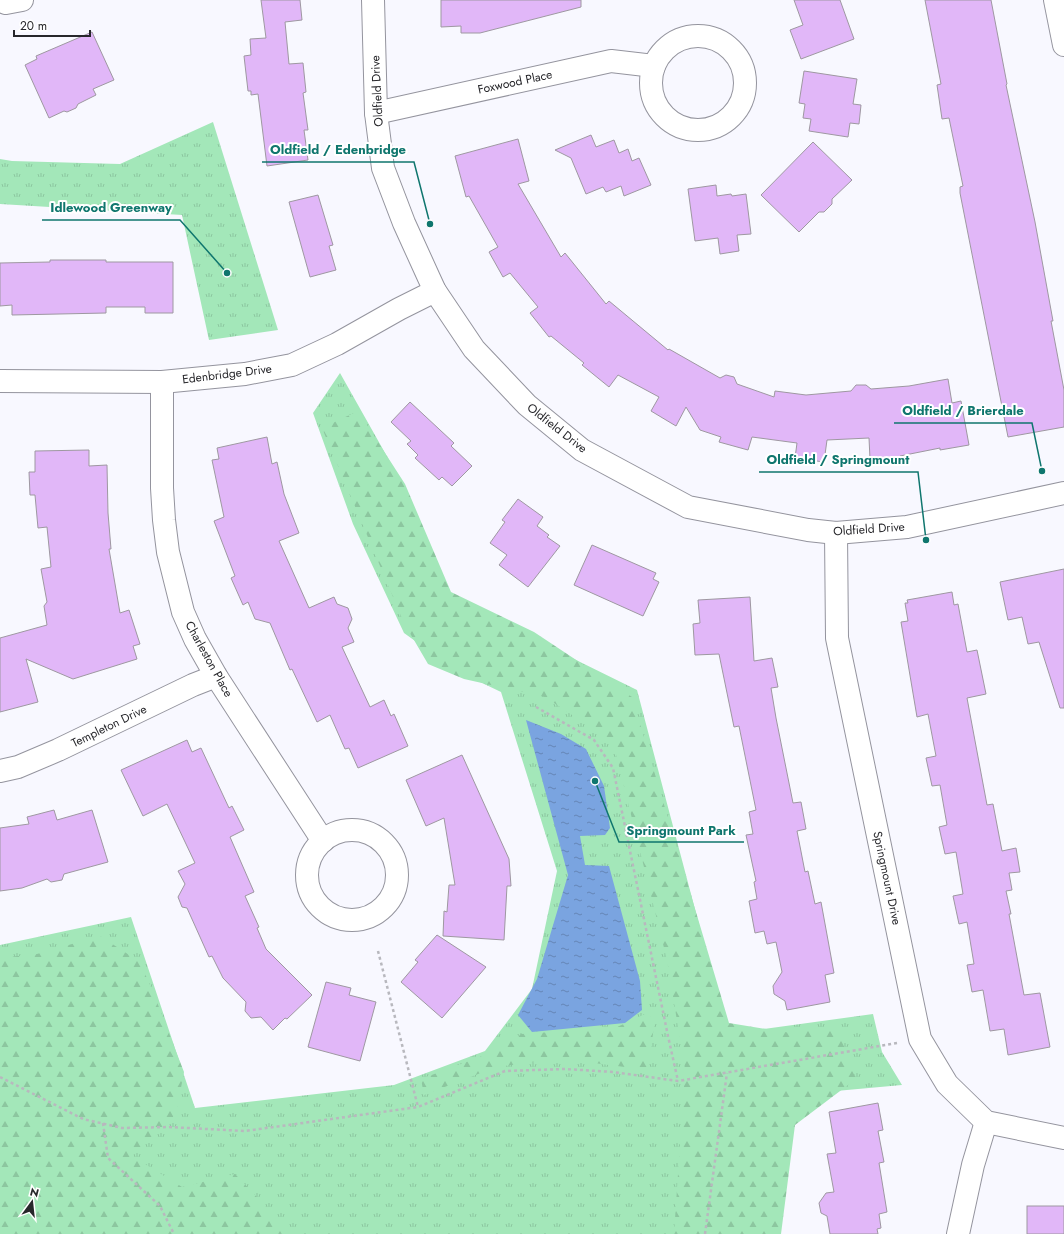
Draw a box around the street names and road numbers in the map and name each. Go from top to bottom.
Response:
street label: Oldfield Drive [366,55,388,127]
street label: Foxwood Place [476,65,554,99]
street label: Edenbridge Drive [181,360,273,388]
street label: Oldfield Drive [523,399,591,457]
street label: Oldfield Drive [833,518,905,540]
street label: Charleston Place [181,618,237,700]
street label: Templeton Drive [68,700,150,752]
street label: Springmount Drive [868,829,906,927]

